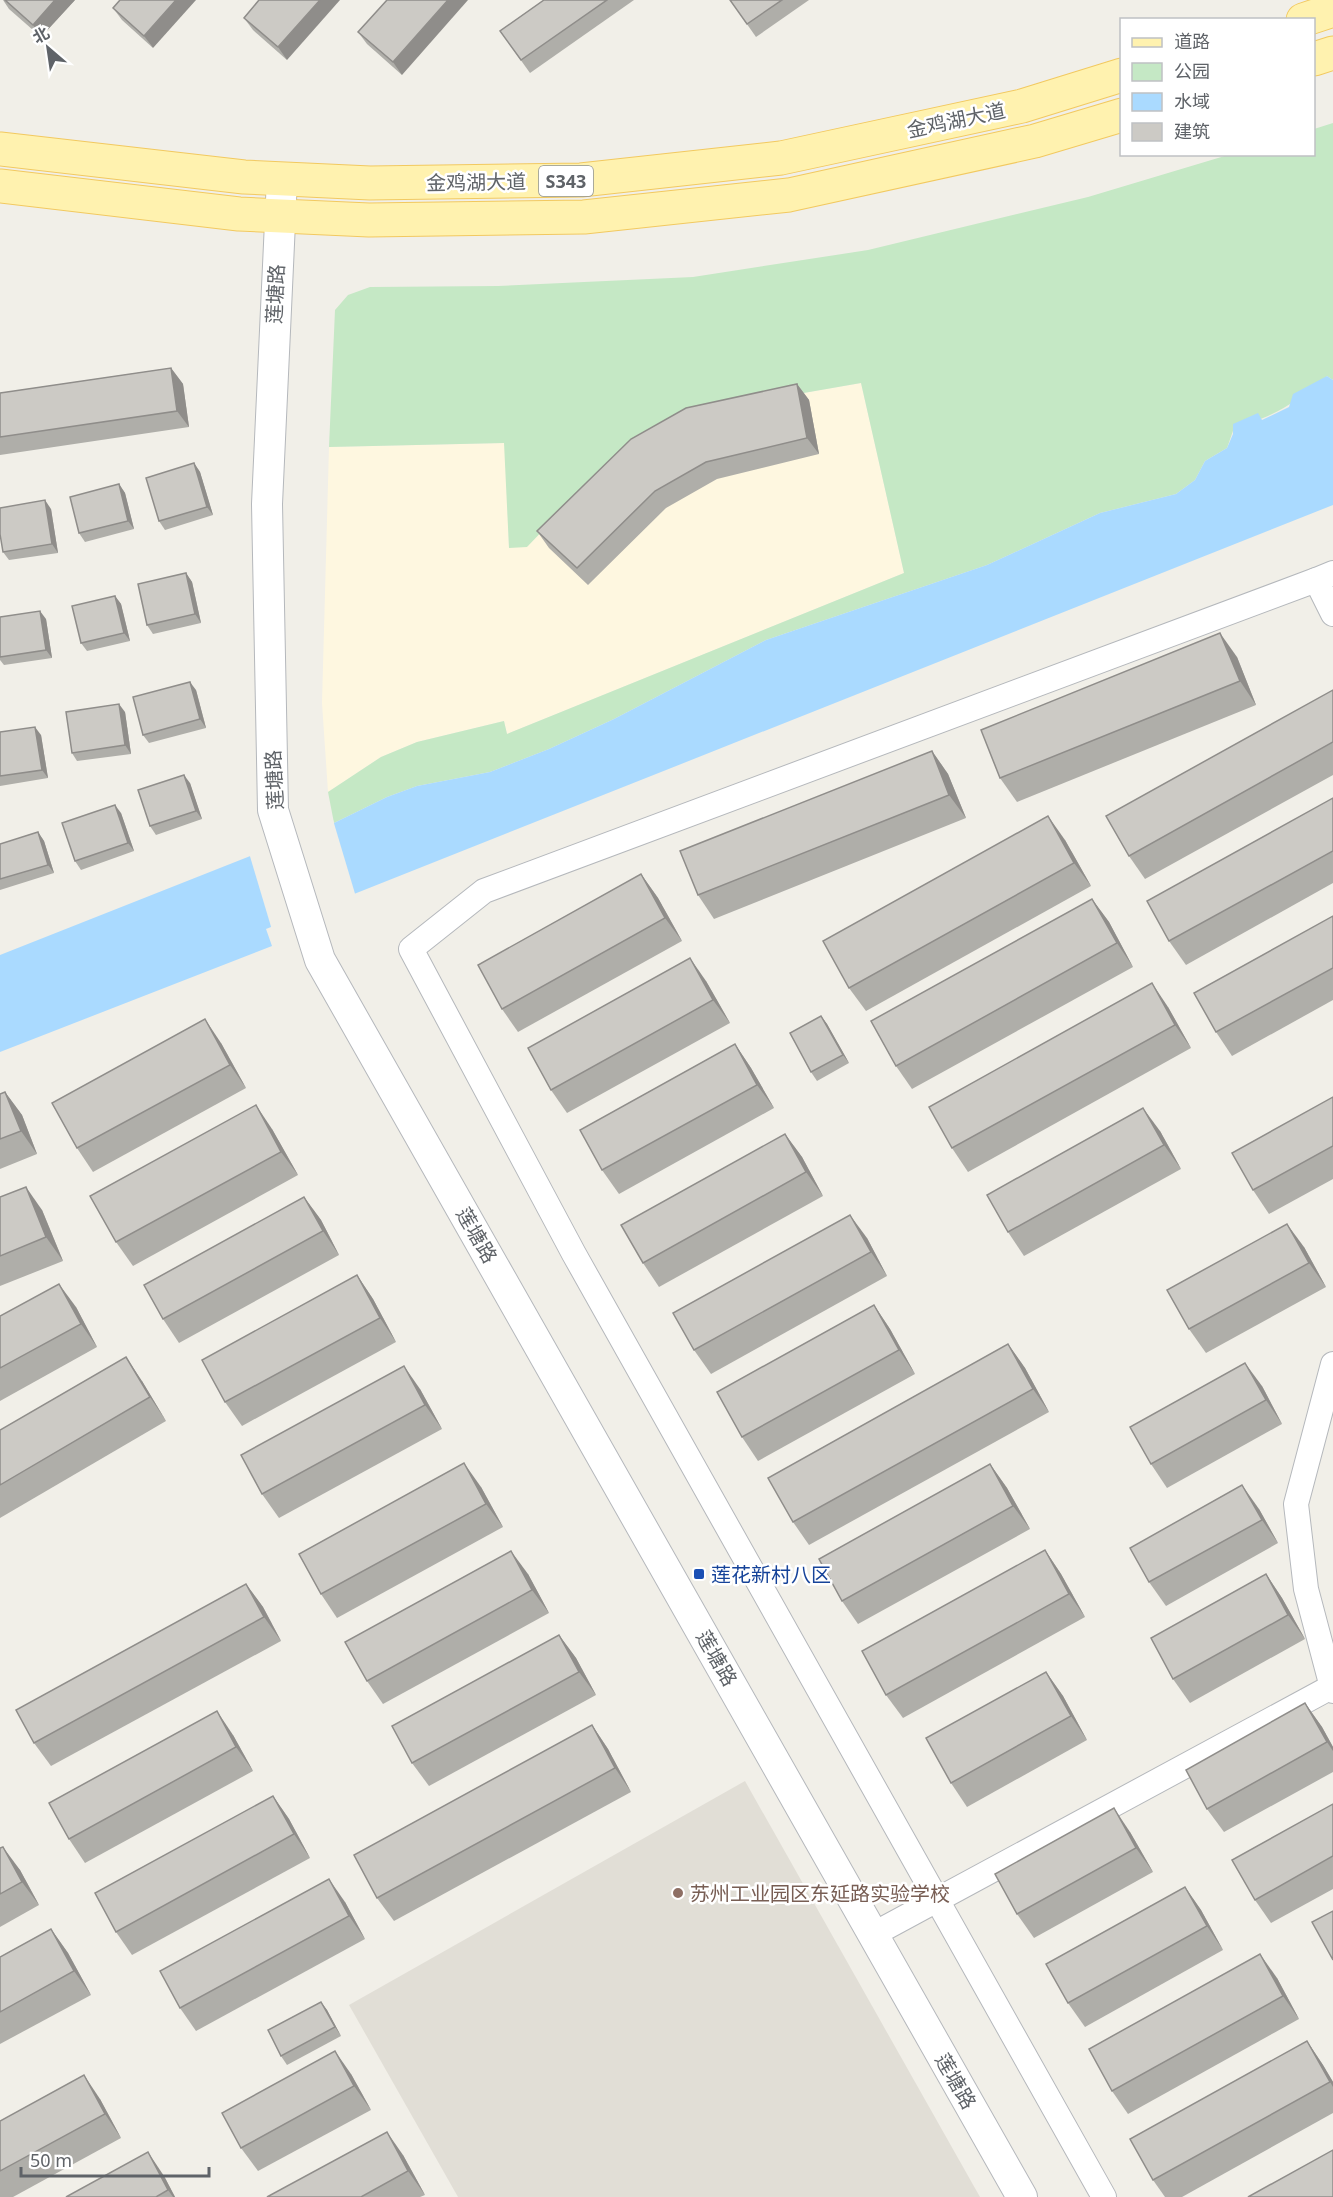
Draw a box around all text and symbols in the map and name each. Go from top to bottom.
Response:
north arrow [18,18,78,78]
legend [1120,18,1315,156]
text: 北 [28,21,53,48]
text: 道路 [1174,29,1210,53]
text: 公园 [1174,59,1210,83]
text: 水域 [1174,89,1210,113]
street label: 金鸡湖大道 [904,96,1008,144]
text: 建筑 [1174,119,1210,143]
road number: S343 [539,166,593,196]
street label: 金鸡湖大道 [426,168,526,196]
street label: 莲塘路 [260,263,290,325]
street label: 莲塘路 [259,749,289,811]
street label: 莲塘路 [450,1202,504,1268]
place label: 莲花新村八区 [711,1561,831,1588]
marker: 莲花新村八区 [692,1567,706,1581]
street label: 莲塘路 [690,1625,744,1691]
place label: 苏州工业园区东延路实验学校 [690,1880,950,1907]
marker: 苏州工业园区东延路实验学校 [671,1886,685,1900]
street label: 莲塘路 [929,2048,983,2114]
scale bar [21,2140,208,2178]
text: 50 m [30,2148,72,2172]

